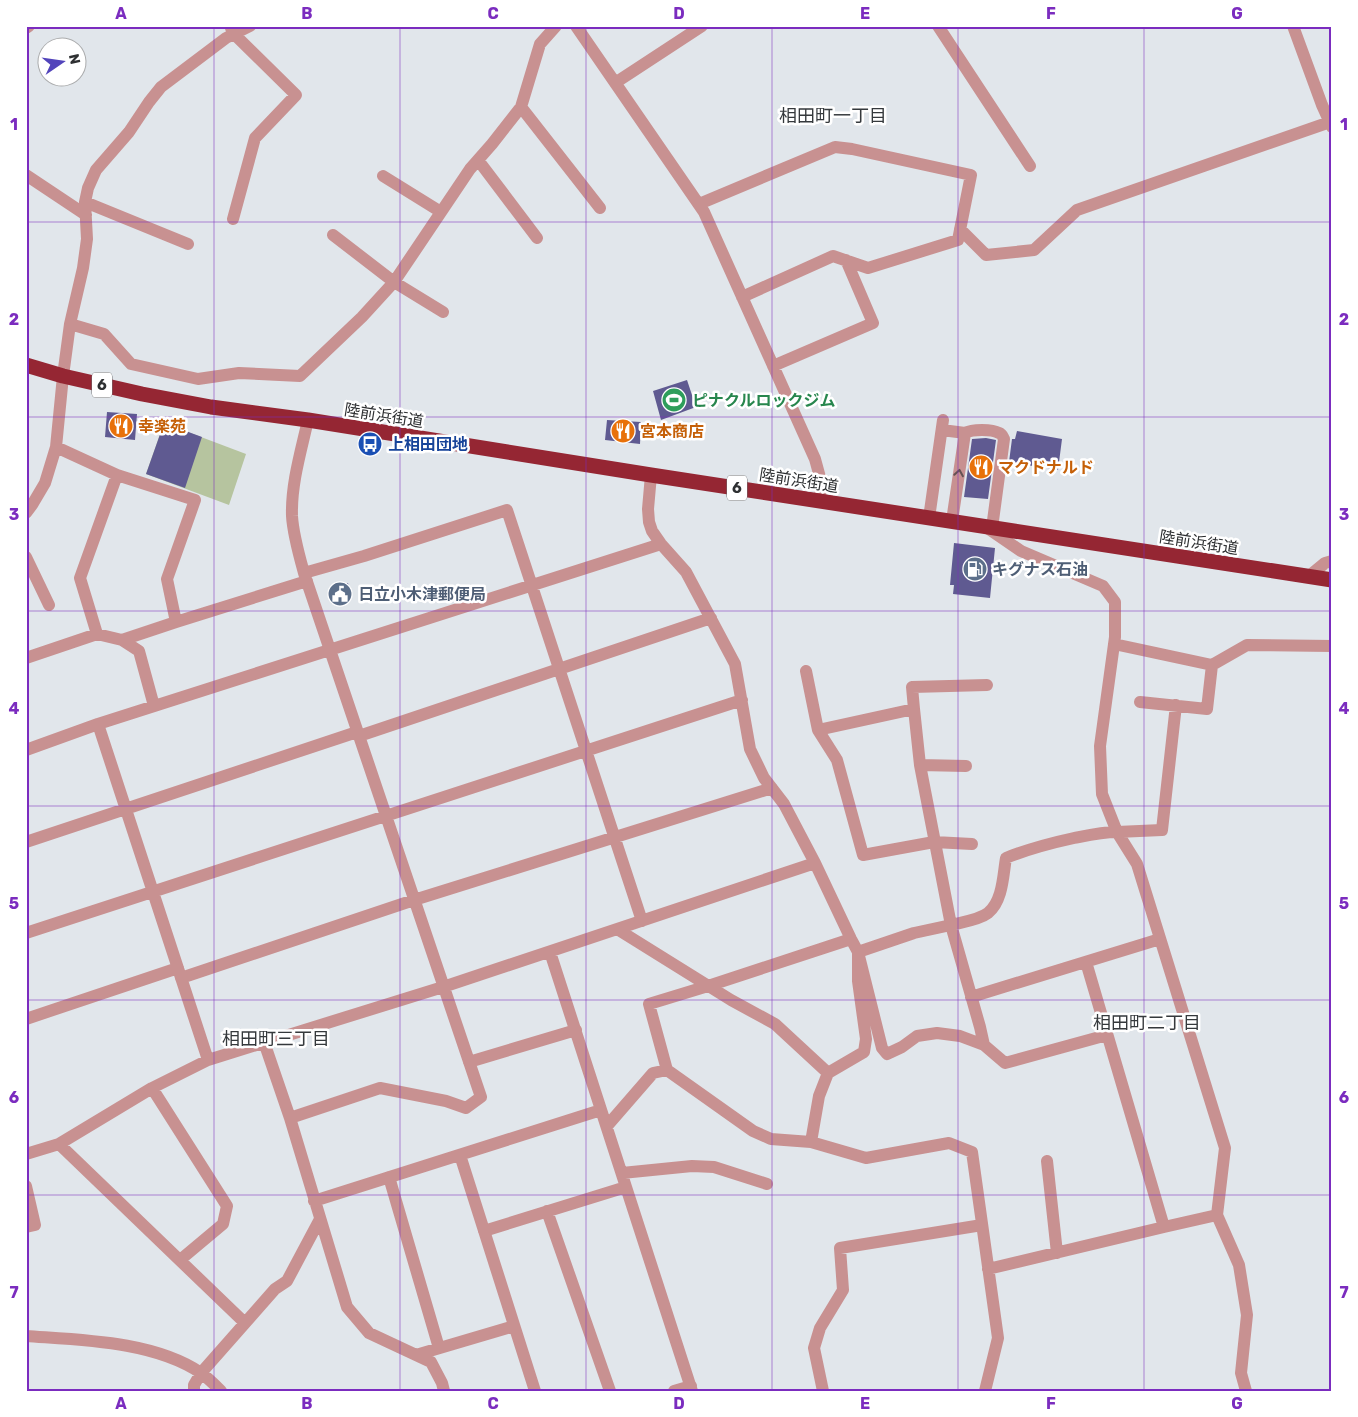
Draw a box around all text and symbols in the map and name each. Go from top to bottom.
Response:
text: A [115,4,127,23]
text: B [301,4,313,23]
text: C [487,4,499,23]
text: D [673,4,685,23]
text: E [860,4,870,23]
text: F [1046,4,1056,23]
text: G [1231,4,1243,23]
north arrow [38,38,88,88]
text: N [65,52,84,66]
district label: 相田町一丁目 [779,105,887,127]
text: 1 [10,115,18,134]
text: 1 [1340,115,1348,134]
text: 2 [9,310,19,329]
text: 2 [1339,310,1349,329]
road number: 6 [92,372,112,398]
sports icon: ピナクルロックジム [661,387,687,413]
place label: ピナクルロックジム [692,391,836,410]
street label: 陸前浜街道 [343,400,425,431]
restaurant icon: 幸楽苑 [108,413,134,439]
place label: 幸楽苑 [138,417,186,436]
restaurant icon: 宮本商店 [610,418,636,444]
place label: 宮本商店 [640,422,704,441]
bus stop icon: 上相田団地 [357,431,383,457]
place label: 上相田団地 [388,435,468,454]
restaurant icon: マクドナルド [968,454,994,480]
place label: マクドナルド [998,458,1094,477]
street label: 陸前浜街道 [758,465,840,496]
one-way arrow [953,469,964,477]
road number: 6 [727,476,747,500]
text: 3 [9,505,19,524]
text: 3 [1339,505,1349,524]
street label: 陸前浜街道 [1158,527,1240,558]
fuel station icon: キグナス石油 [962,556,988,582]
place label: キグナス石油 [992,560,1088,579]
public building icon: 日立小木津郵便局 [327,581,353,607]
place label: 日立小木津郵便局 [358,585,486,604]
text: 4 [9,699,20,718]
text: 4 [1339,699,1350,718]
text: 5 [9,894,19,913]
text: 5 [1339,894,1349,913]
district label: 相田町二丁目 [1093,1012,1201,1034]
district label: 相田町三丁目 [222,1028,330,1050]
text: 6 [9,1088,19,1107]
text: 6 [1339,1088,1349,1107]
text: 7 [9,1283,19,1302]
text: 7 [1339,1283,1349,1302]
text: A [115,1394,127,1413]
text: B [301,1394,313,1413]
text: C [487,1394,499,1413]
text: D [673,1394,685,1413]
text: E [860,1394,870,1413]
text: F [1046,1394,1056,1413]
text: G [1231,1394,1243,1413]

